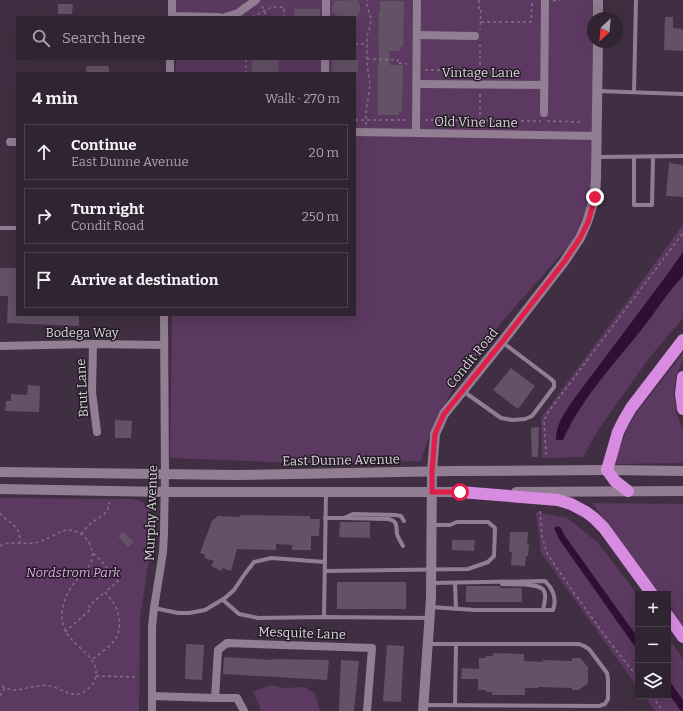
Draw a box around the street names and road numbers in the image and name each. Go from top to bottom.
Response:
street label: Vintage Lane [442,65,520,80]
street label: Old Vine Lane [434,114,518,130]
street label: Bodega Way [45,325,119,340]
street label: Condit Road [443,325,501,391]
street label: Brut Lane [73,358,91,418]
street label: East Dunne Avenue [282,451,400,469]
street label: Murphy Avenue [142,465,160,561]
street label: Mesquite Lane [258,624,346,642]

